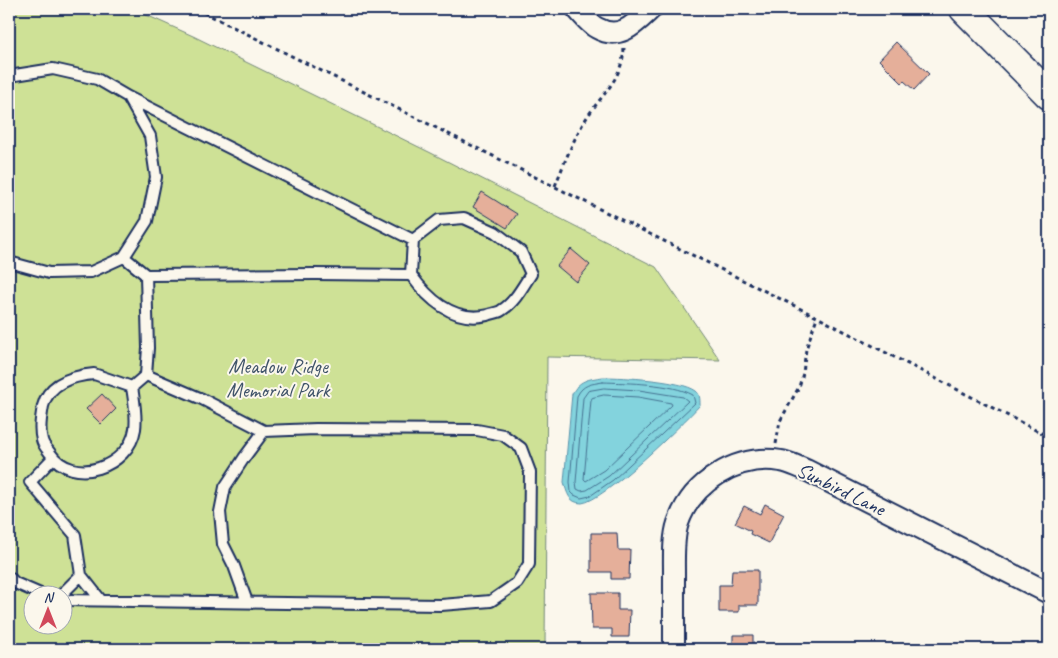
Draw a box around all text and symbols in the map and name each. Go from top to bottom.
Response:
park label: Meadow Ridge Memorial Park [227,353,331,403]
street label: Sunbird Lane [793,457,891,522]
north arrow [22,586,72,636]
text: N [44,589,55,606]

